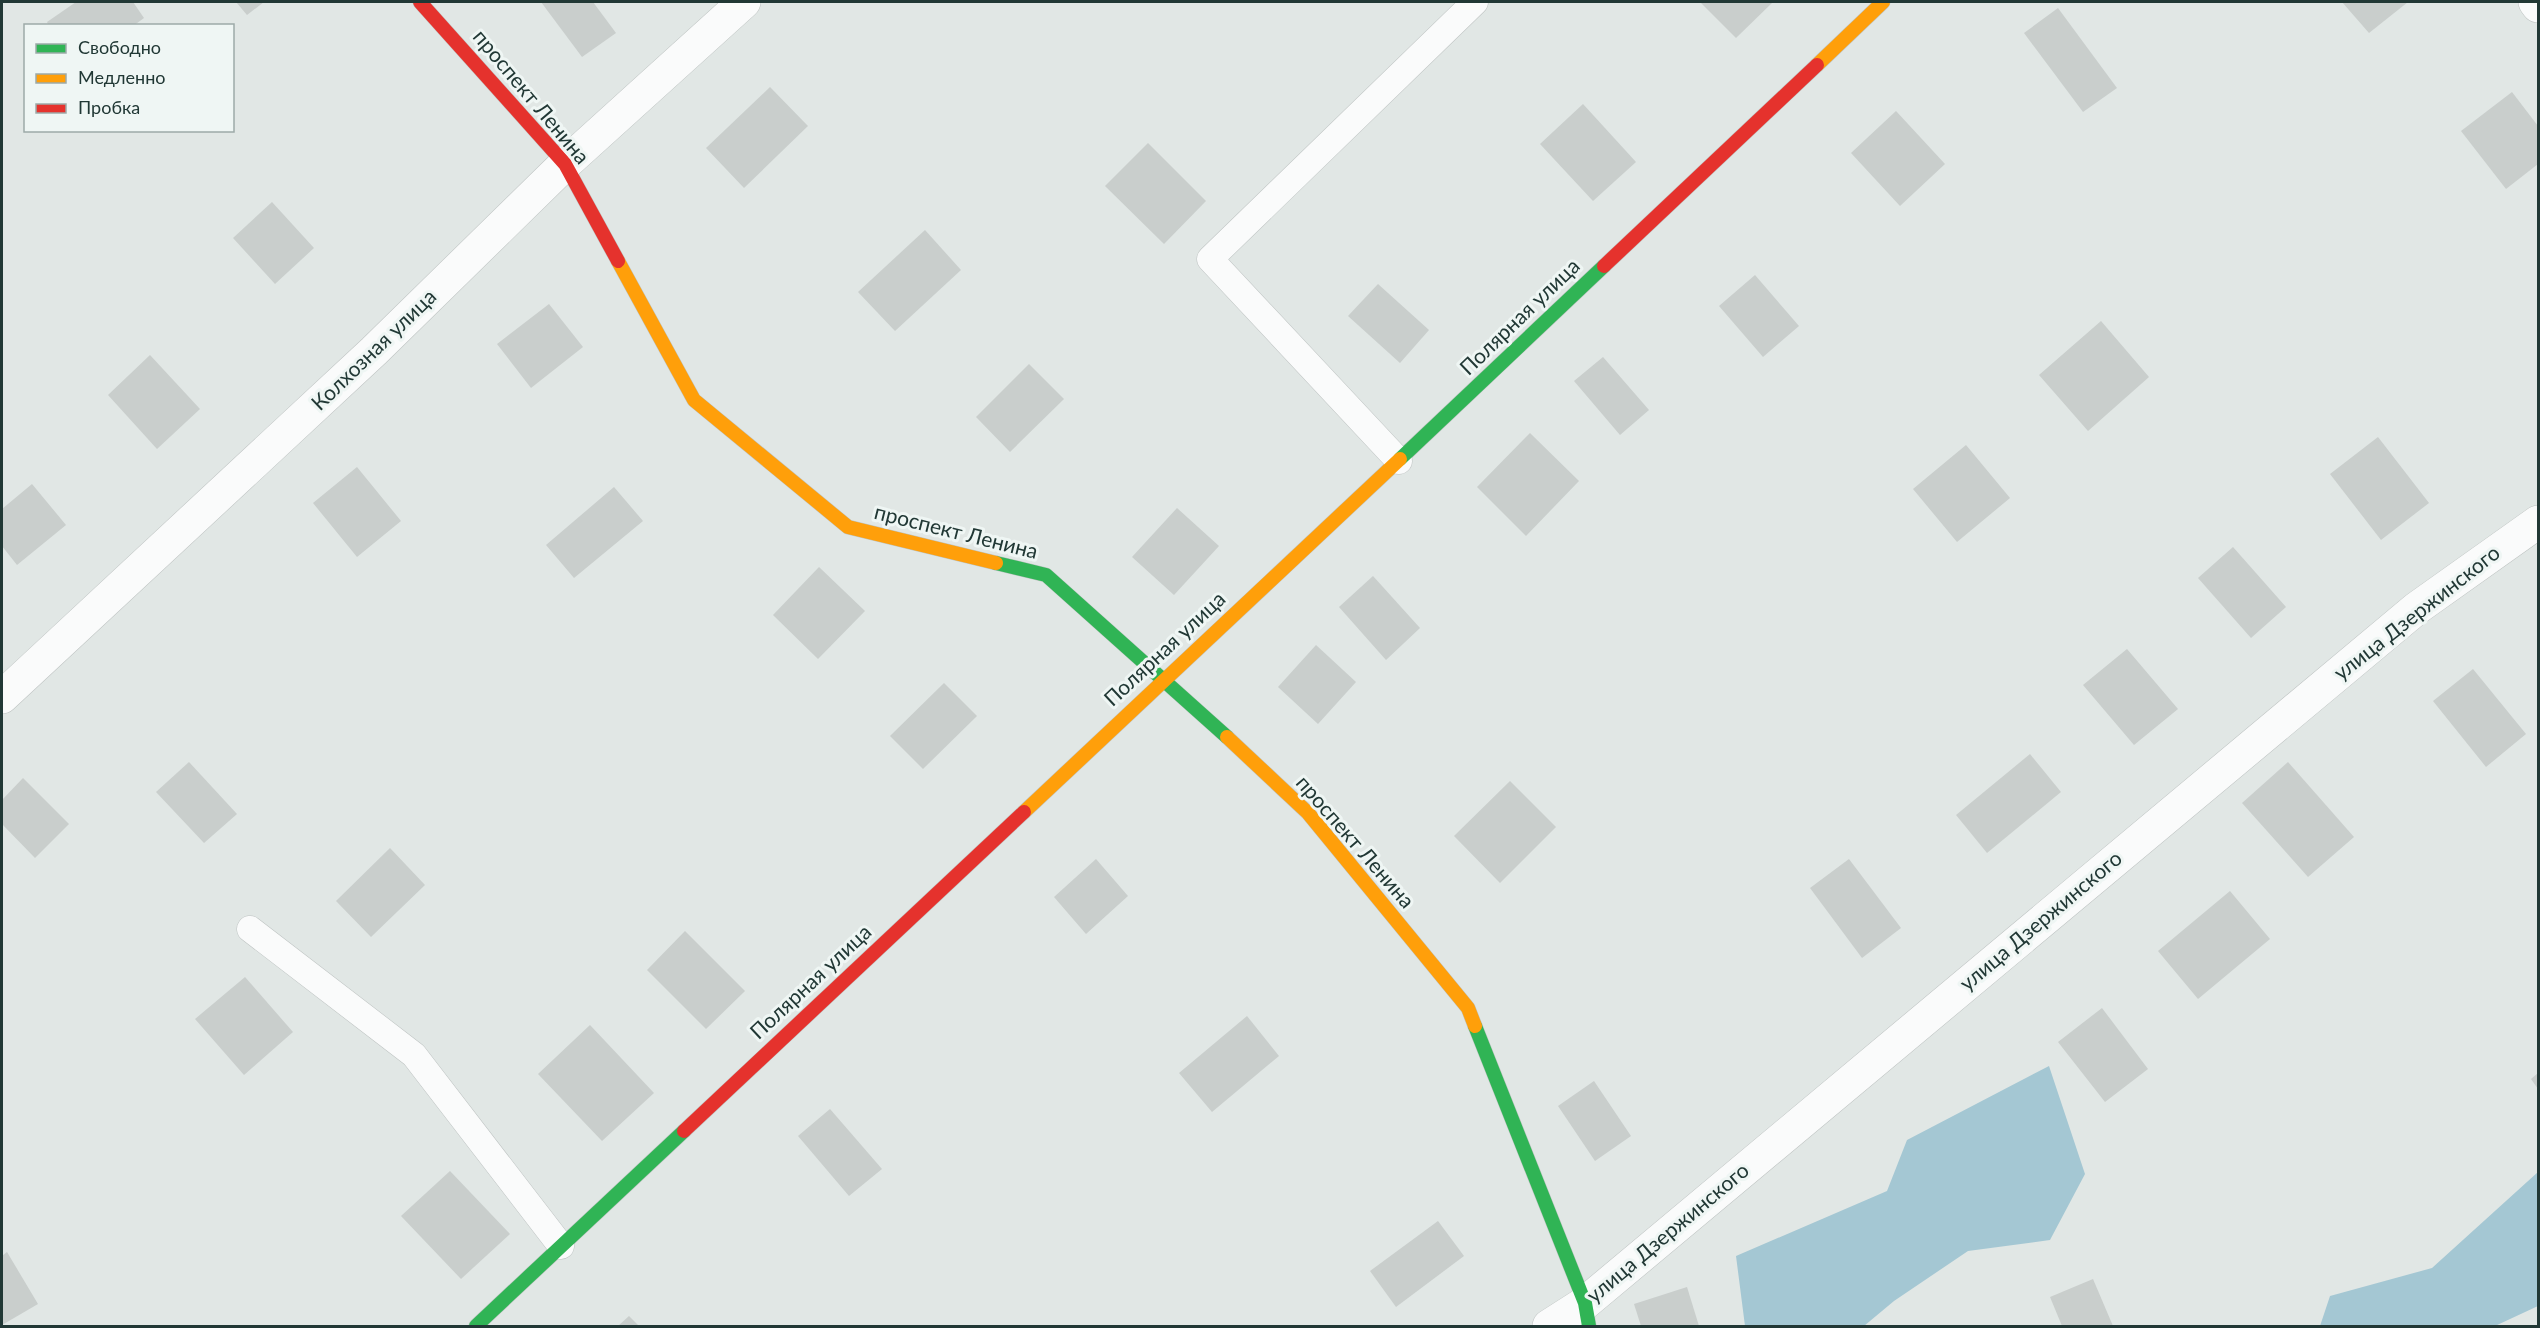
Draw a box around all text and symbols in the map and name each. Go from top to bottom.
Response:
legend [24,24,234,132]
street label: проспект Ленина [469,24,596,168]
text: Свободно [78,36,161,58]
text: Медленно [78,66,166,88]
text: Пробка [78,96,140,118]
street label: Полярная улица [1454,253,1584,379]
street label: Колхозная улица [305,283,440,415]
street label: проспект Ленина [872,498,1041,563]
street label: улица Дзержинского [2328,539,2504,684]
street label: Полярная улица [1098,585,1230,710]
street label: проспект Ленина [1292,770,1421,912]
street label: улица Дзержинского [1954,845,2126,995]
street label: Полярная улица [744,918,876,1043]
street label: улица Дзержинского [1581,1157,1753,1307]

